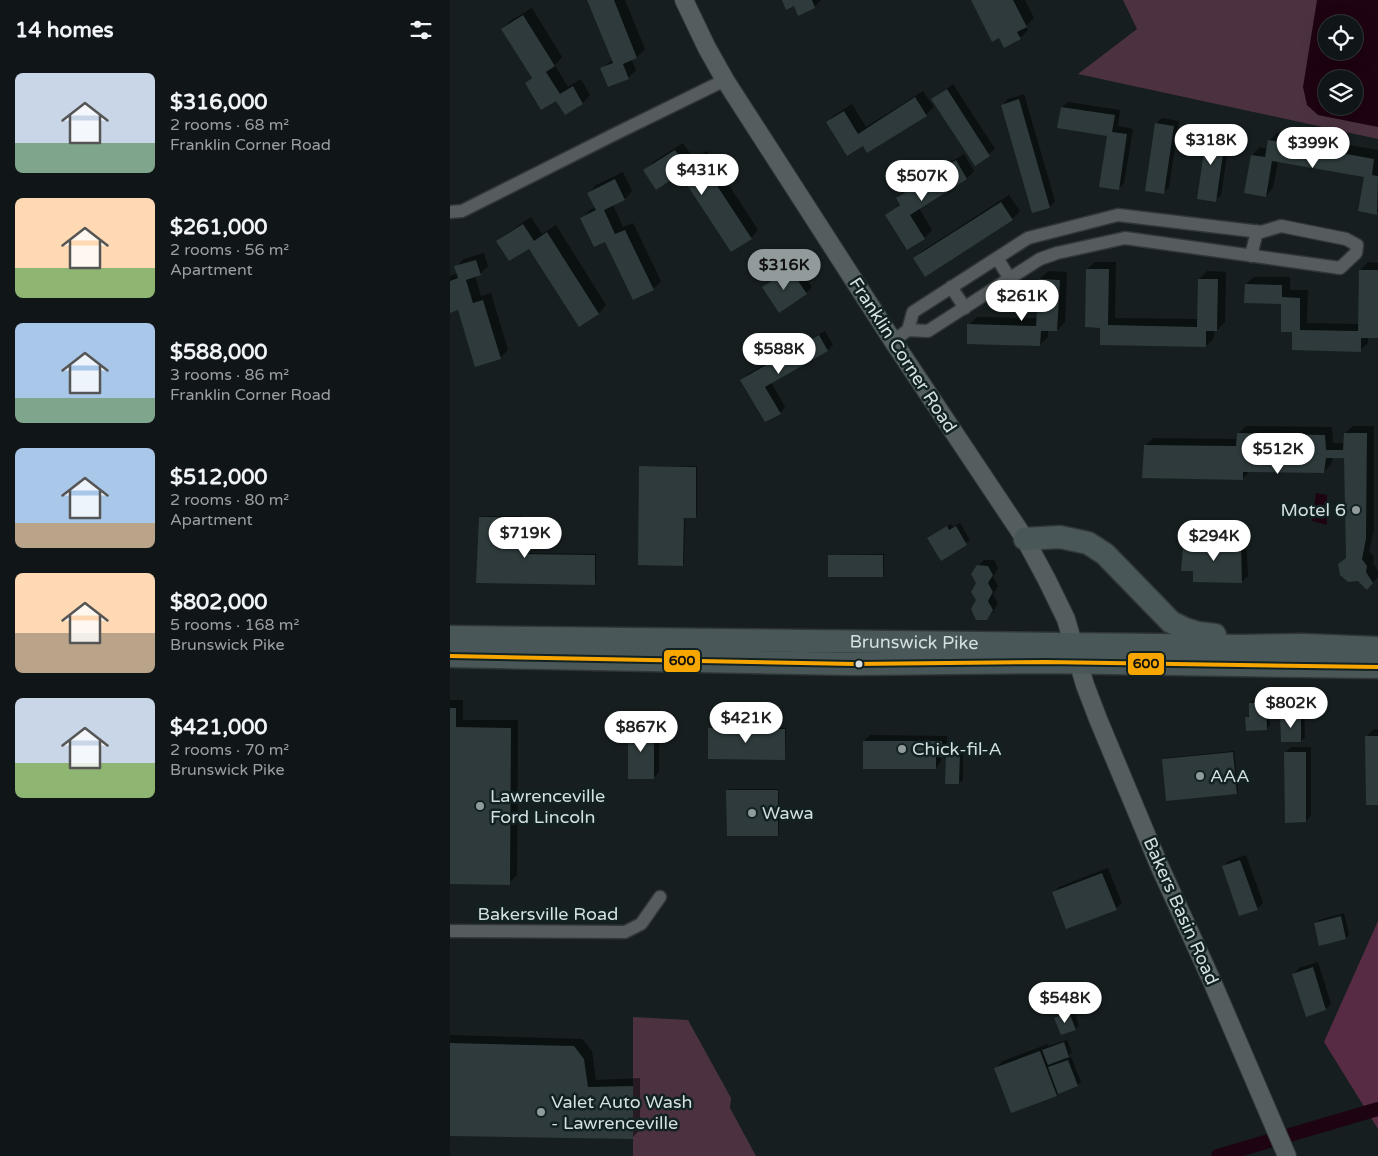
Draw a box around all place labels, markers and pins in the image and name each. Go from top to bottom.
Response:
pin: $318K [1176,124,1246,166]
pin: $399K [1278,126,1348,169]
pin: $431K [667,154,737,196]
pin: $507K [887,160,957,202]
pin: $316K [749,248,819,291]
pin: $261K [987,280,1057,322]
pin: $588K [744,332,814,375]
pin: $512K [1243,432,1313,475]
place label: Motel 6 [1281,499,1346,521]
marker: Motel 6 [1350,504,1362,516]
pin: $719K [490,516,560,559]
pin: $294K [1179,520,1249,562]
unlabelled marker [854,659,864,669]
pin: $802K [1256,686,1326,729]
pin: $421K [711,702,781,744]
pin: $867K [606,710,676,753]
place label: Chick-fil-A [912,738,1002,760]
marker: Chick-fil-A [896,743,908,755]
place label: AAA [1210,765,1250,787]
marker: AAA [1194,770,1206,782]
place label: Lawrenceville Ford Lincoln [490,785,605,828]
marker: Lawrenceville Ford Lincoln [474,800,486,812]
place label: Wawa [762,802,814,824]
marker: Wawa [746,807,758,819]
pin: $548K [1030,982,1100,1024]
place label: Valet Auto Wash - Lawrenceville [551,1091,693,1134]
marker: Valet Auto Wash - Lawrenceville [535,1106,547,1118]

